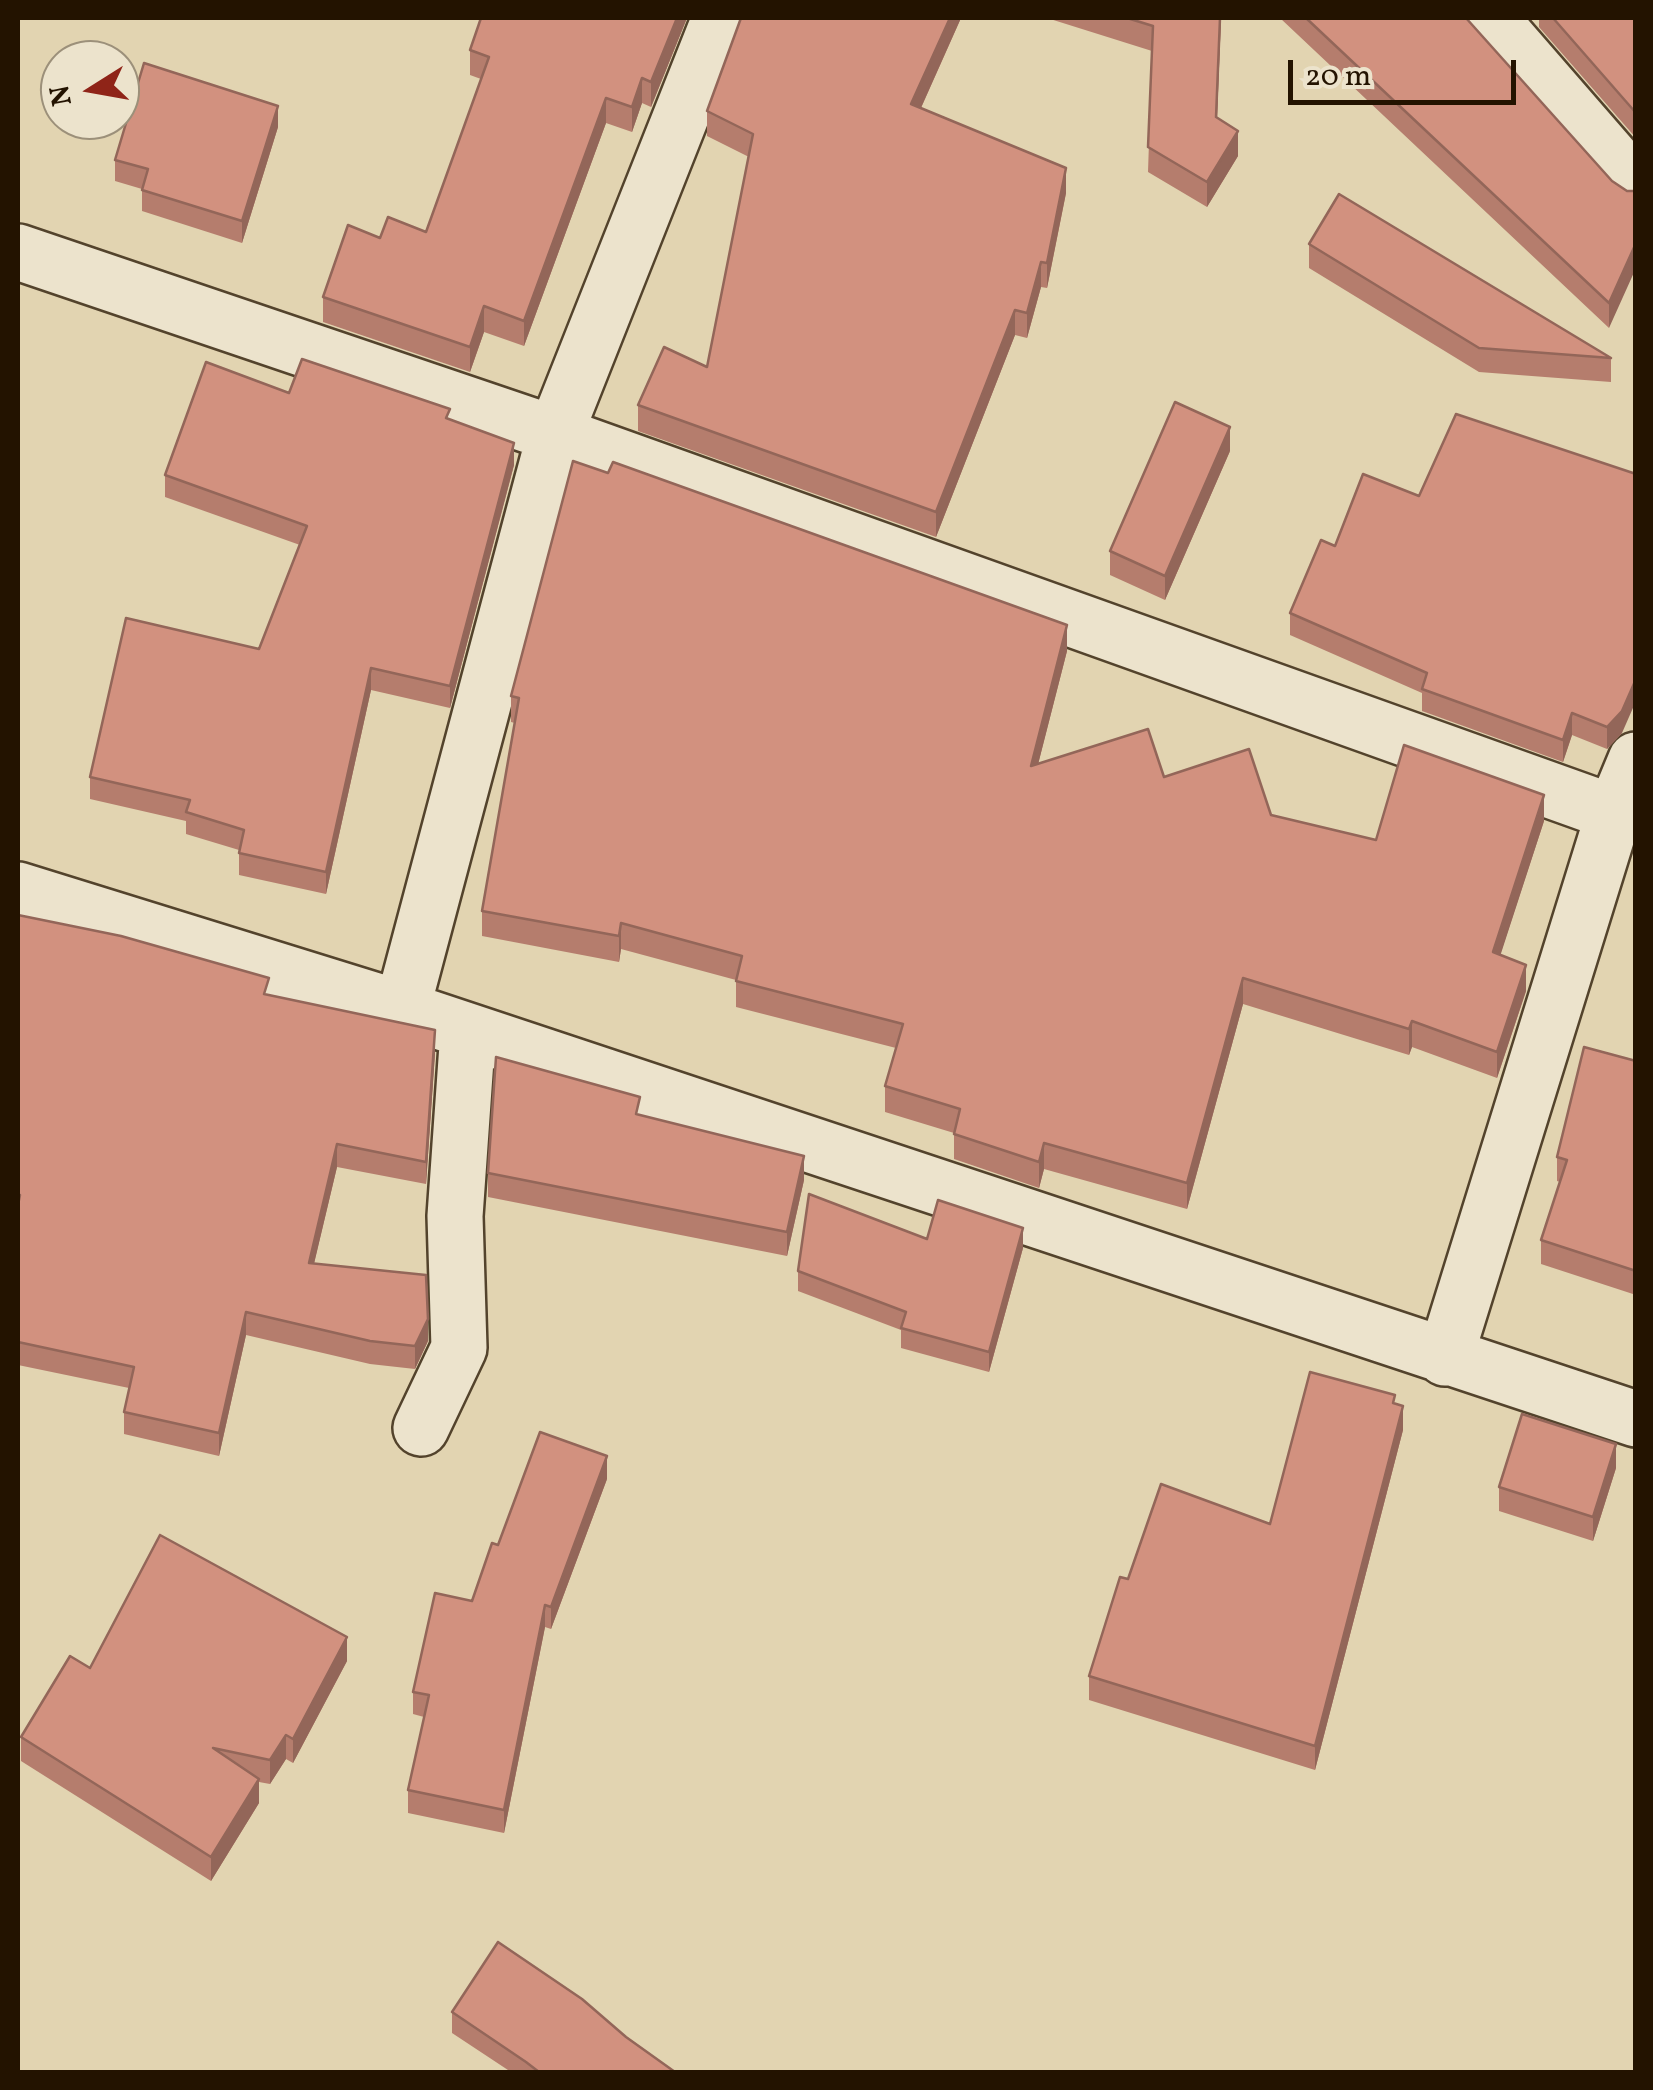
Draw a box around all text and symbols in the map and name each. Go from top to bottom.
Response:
north arrow [40,40,140,140]
scale bar [1293,40,1520,102]
text: 20 m [1305,56,1371,98]
text: N [41,82,83,109]

